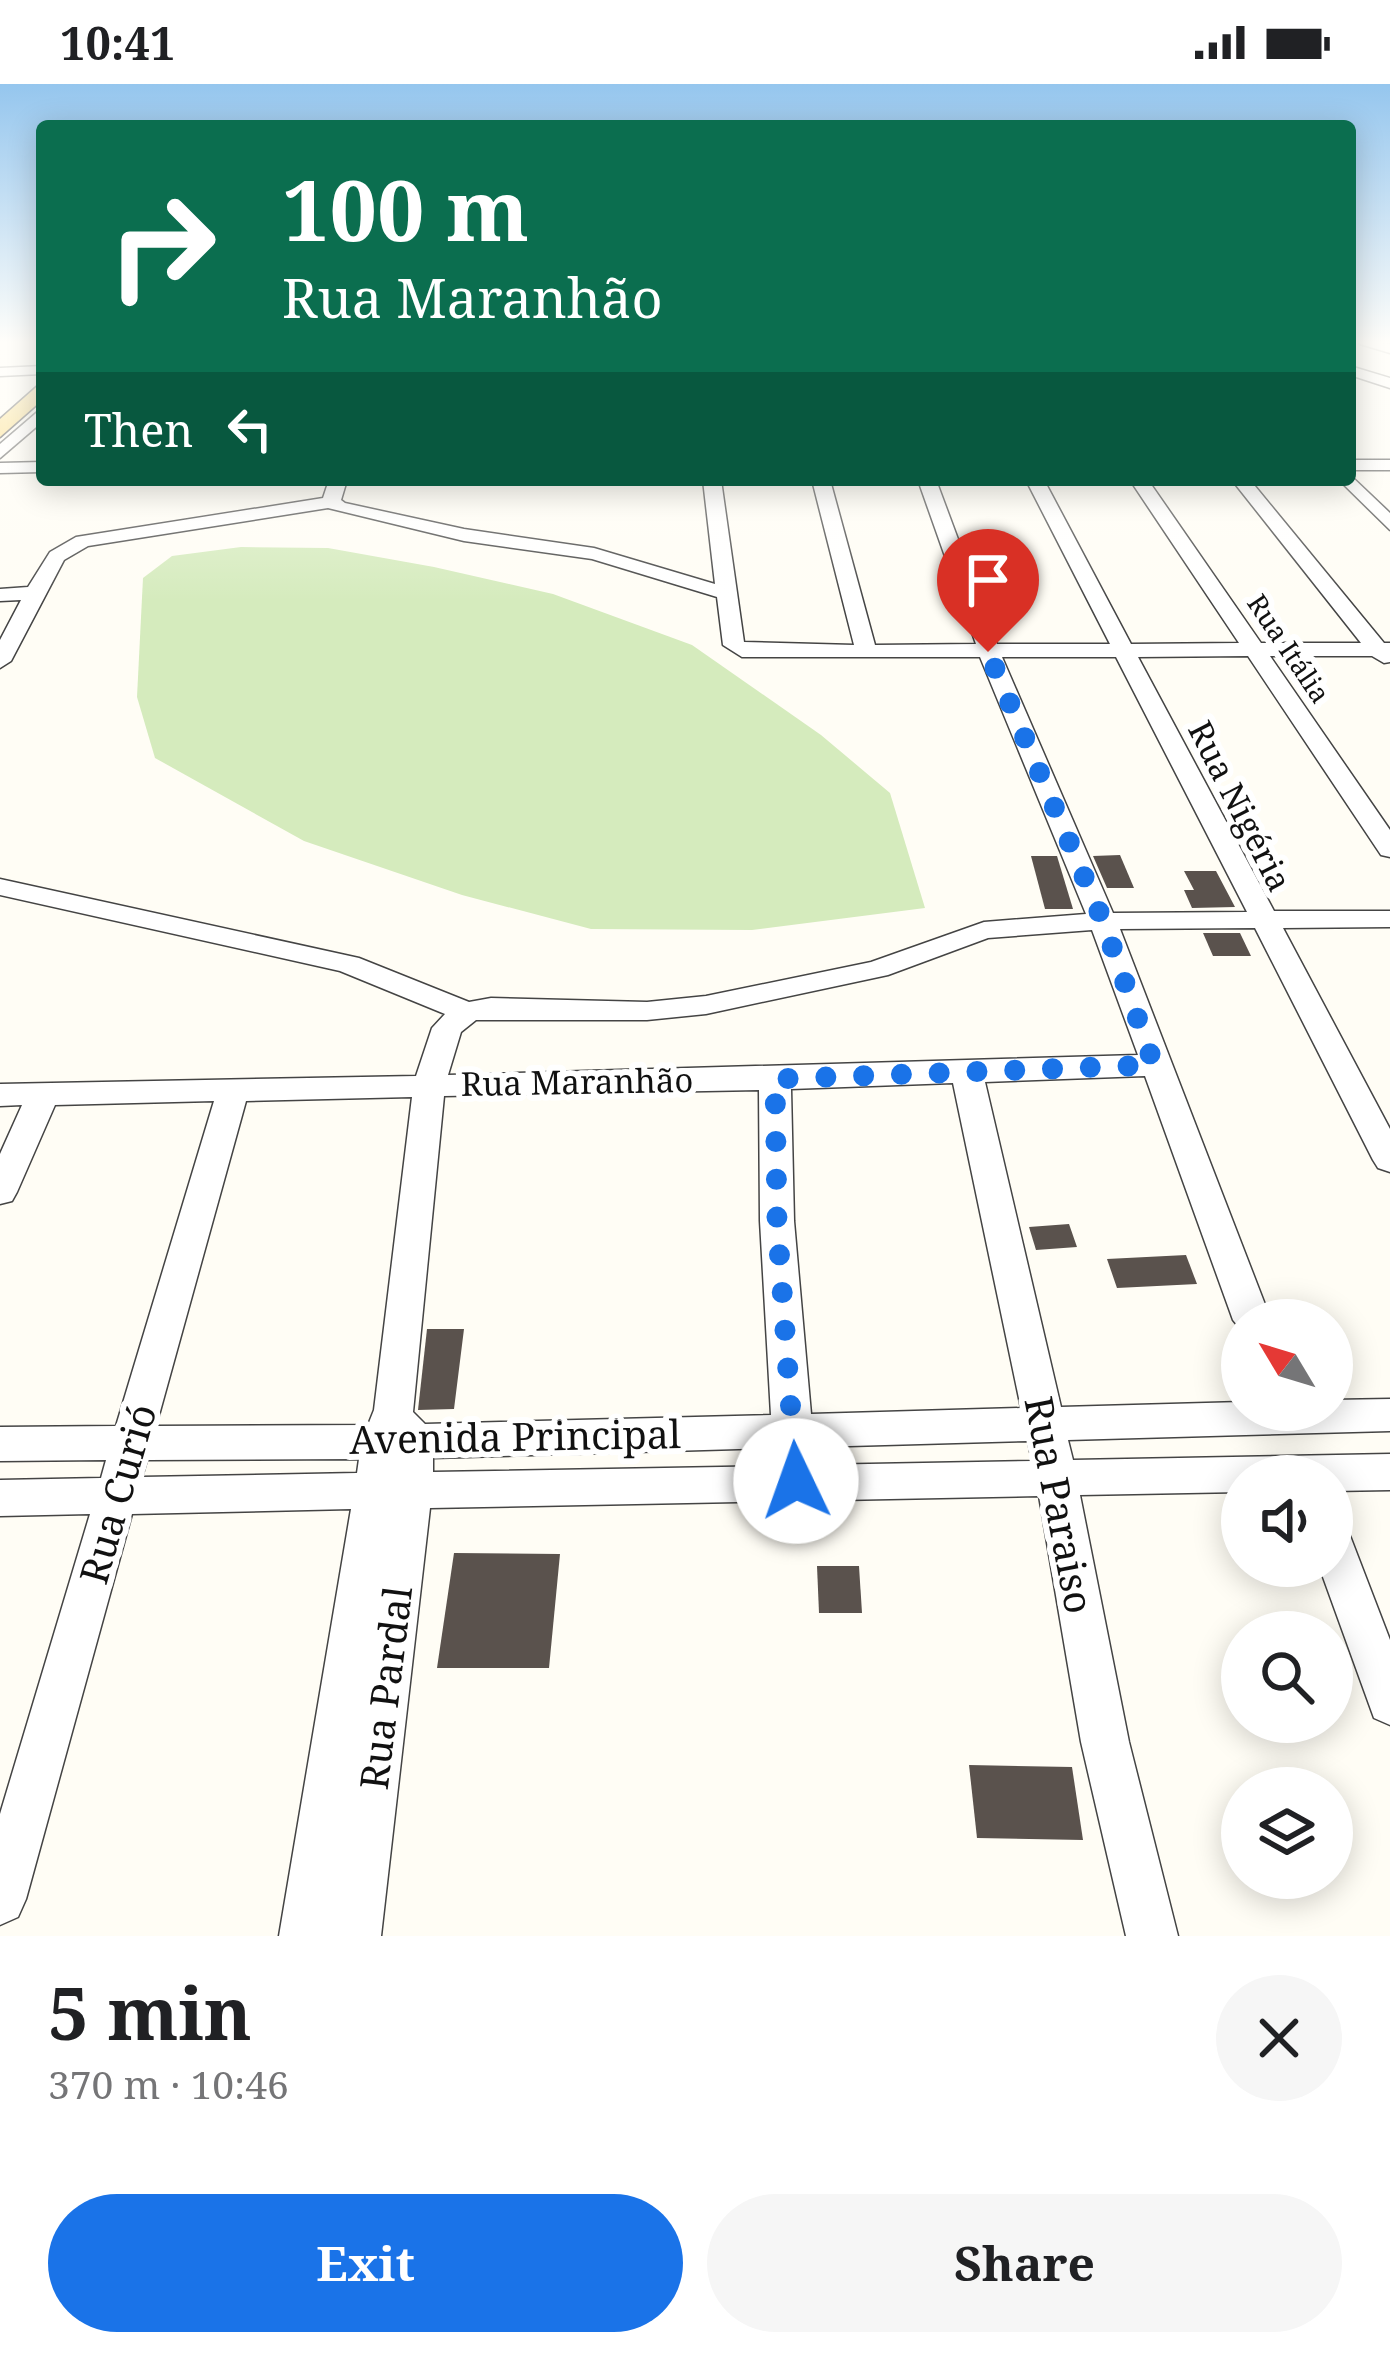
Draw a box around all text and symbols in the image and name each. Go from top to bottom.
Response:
text: 10:41 [60,12,175,73]
text: 100 m [282,151,529,266]
icon: right [84,168,240,324]
text: Rua Maranhão [282,260,663,334]
icon: left [217,396,283,462]
text: Then [84,399,193,460]
pin [937,529,1039,652]
icon: arrive [955,547,1021,613]
street label: Rua Itália [1239,586,1339,710]
street label: Rua Nigéria [1178,713,1303,899]
street label: Rua Maranhão [460,1057,694,1106]
north arrow [1221,1299,1353,1431]
map controls [1221,1299,1353,1899]
street label: Rua Paraiso [1013,1392,1107,1618]
street label: Rua Curió [66,1398,167,1590]
street label: Avenida Principal [349,1406,681,1465]
position arrow [733,1418,859,1544]
button: sound [1221,1455,1353,1587]
street label: Rua Pardal [346,1583,423,1792]
button: search [1221,1611,1353,1743]
button: layers [1221,1767,1353,1899]
text: 5 min [48,1963,252,2061]
button: close [1216,1975,1342,2101]
text: 370 m · 10:46 [48,2057,289,2110]
button: Exit [48,2194,683,2332]
button: Share [707,2194,1342,2332]

